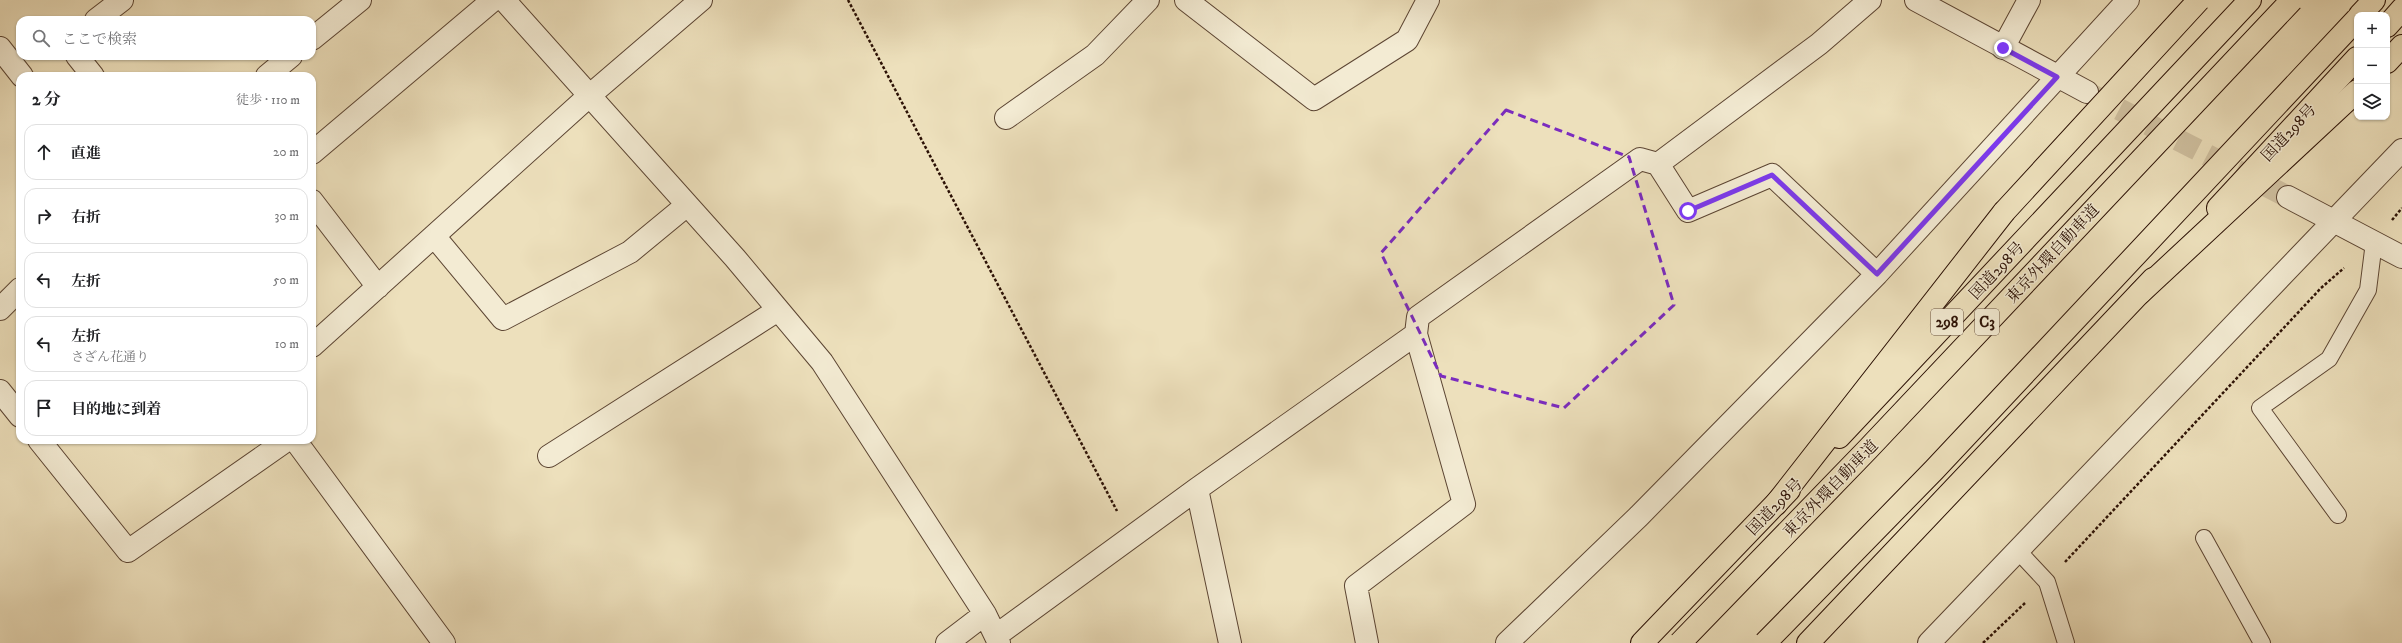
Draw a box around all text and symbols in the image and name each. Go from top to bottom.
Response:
map controls [2354,12,2390,120]
button: + [2354,12,2390,48]
search box [16,16,316,60]
icon: search [30,27,52,49]
text: ここで検索 [62,30,137,49]
route end [1994,39,2012,57]
button: − [2354,48,2390,84]
button: layers [2354,84,2390,120]
text: 2 分 [32,89,61,111]
text: 徒歩 · 110 m [236,92,300,108]
street label: 国道298号 [2257,100,2321,166]
icon: ahead [33,141,55,163]
text: 直進 [71,144,101,163]
text: 20 m [273,144,299,160]
street label: 東京外環自動車道 [2002,200,2104,307]
route start [1679,202,1697,220]
icon: right [33,205,55,227]
text: 右折 [71,208,101,227]
text: 30 m [275,208,299,224]
street label: 国道298号 [1965,238,2029,304]
icon: left [33,269,55,291]
text: 左折 [71,272,101,291]
text: 50 m [273,272,299,288]
road number: 298 [1931,309,1963,335]
road number: C3 [1975,309,1999,335]
text: 左折 [71,327,101,346]
icon: left [33,333,55,355]
text: 10 m [275,336,299,352]
text: さざん花通り [71,349,149,365]
icon: arrive [33,397,55,419]
text: 目的地に到着 [71,400,161,419]
street label: 東京外環自動車道 [1779,436,1882,542]
street label: 国道298号 [1743,474,1807,539]

